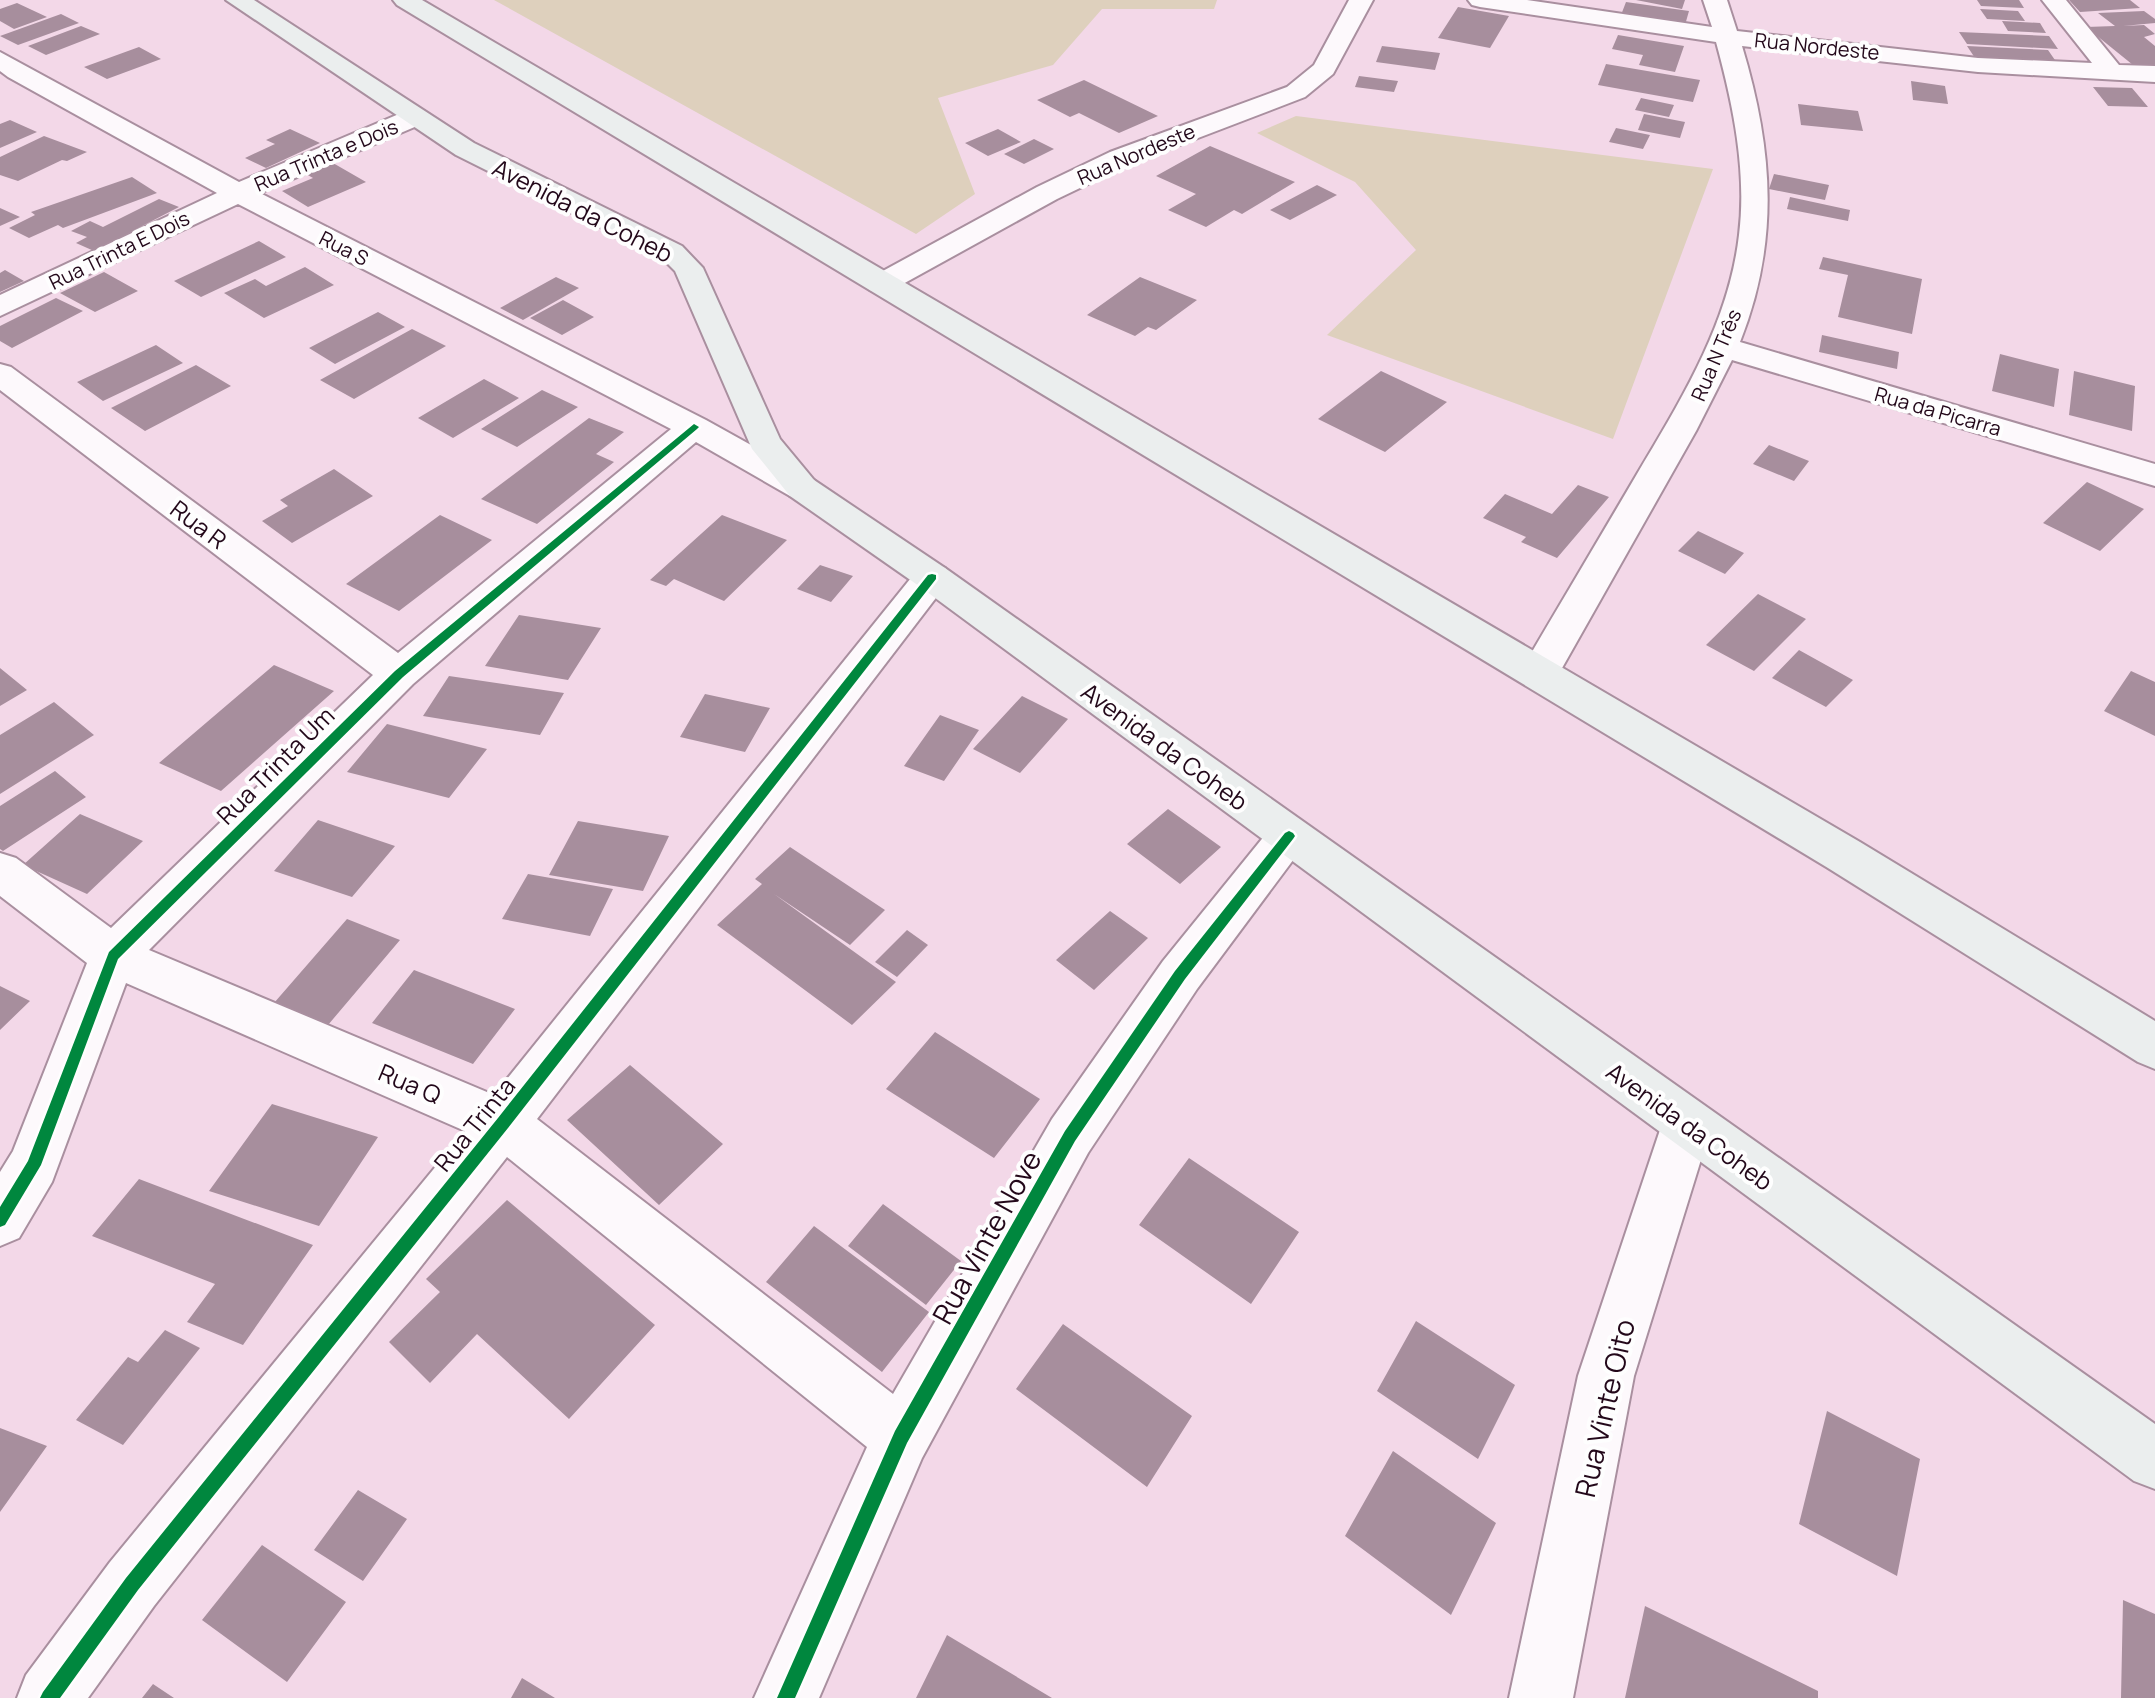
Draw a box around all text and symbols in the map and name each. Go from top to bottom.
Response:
street label: Rua Nordeste [1753,26,1881,66]
street label: Rua Trinta e Dois [250,113,402,197]
street label: Rua Nordeste [1073,117,1199,191]
street label: Avenida da Coheb [487,150,679,270]
street label: Rua Trinta E Dois [44,204,194,296]
street label: Rua S [315,224,373,272]
street label: Rua N Três [1685,305,1747,405]
street label: Rua da Picarra [1872,380,2004,442]
street label: Rua R [164,492,234,556]
street label: Avenida da Coheb [1075,674,1255,818]
street label: Rua Trinta Um [209,699,341,831]
street label: Avenida da Coheb [1600,1054,1780,1198]
street label: Rua Q [374,1055,446,1111]
street label: Rua Trinta [426,1070,522,1178]
street label: Rua Vinte Nove [923,1143,1049,1331]
street label: Rua Vinte Oito [1565,1315,1643,1501]

